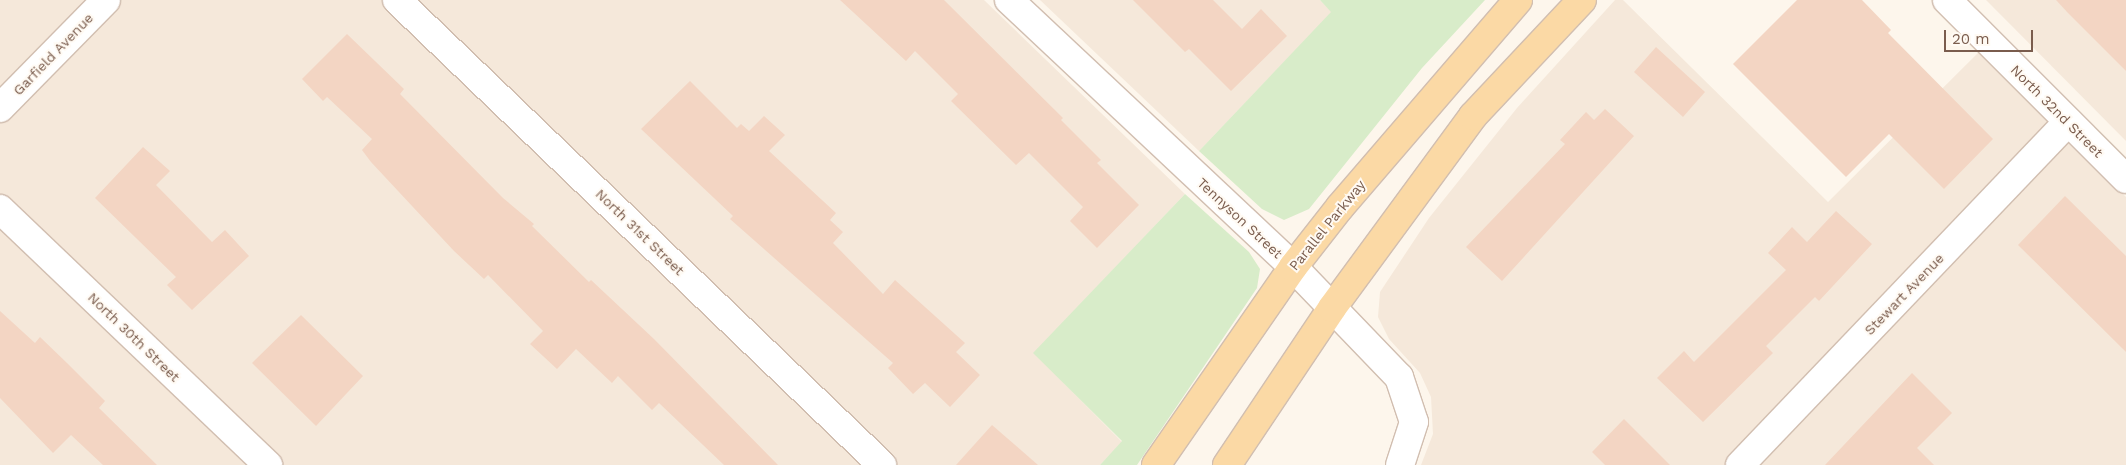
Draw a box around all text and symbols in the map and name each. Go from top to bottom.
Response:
street label: Garfield Avenue [9,9,97,99]
scale bar [1946,20,2035,52]
text: 20 m [1952,30,1990,48]
street label: North 32nd Street [2007,61,2107,161]
street label: Tennyson Street [1194,174,1286,262]
street label: Parallel Parkway [1285,176,1369,274]
street label: North 31st Street [592,185,688,279]
street label: Stewart Avenue [1861,249,1947,339]
street label: North 30th Street [84,289,184,385]

